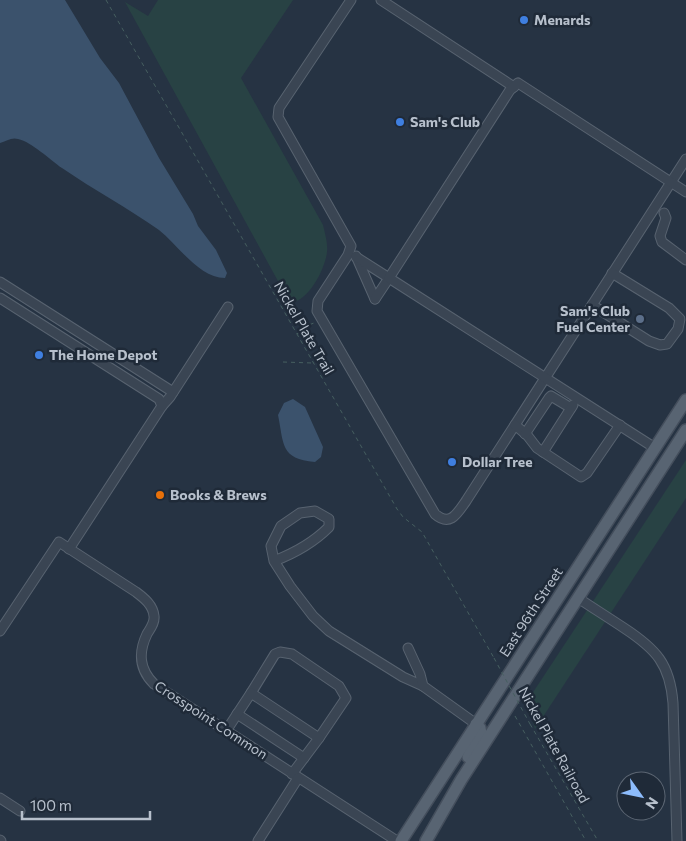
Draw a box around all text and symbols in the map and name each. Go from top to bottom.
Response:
place label: Menards [534,11,591,28]
marker: Menards [518,14,530,26]
place label: Sam's Club [410,113,480,130]
marker: Sam's Club [394,116,406,128]
street label: Nickel Plate Trail [271,278,338,378]
place label: Sam's Club Fuel Center [556,302,630,335]
marker: Sam's Club Fuel Center [634,313,646,325]
place label: The Home Depot [49,346,158,363]
marker: The Home Depot [33,349,45,361]
place label: Dollar Tree [462,453,533,470]
marker: Dollar Tree [446,456,458,468]
place label: Books & Brews [170,486,267,503]
marker: Books & Brews [154,489,166,501]
street label: East 96th Street [495,564,566,660]
street label: Crosspoint Common [152,677,271,762]
street label: Nickel Plate Railroad [515,684,593,806]
north arrow [616,771,666,821]
scale bar [22,788,150,820]
text: N [642,794,662,812]
text: 100 m [30,796,72,814]

